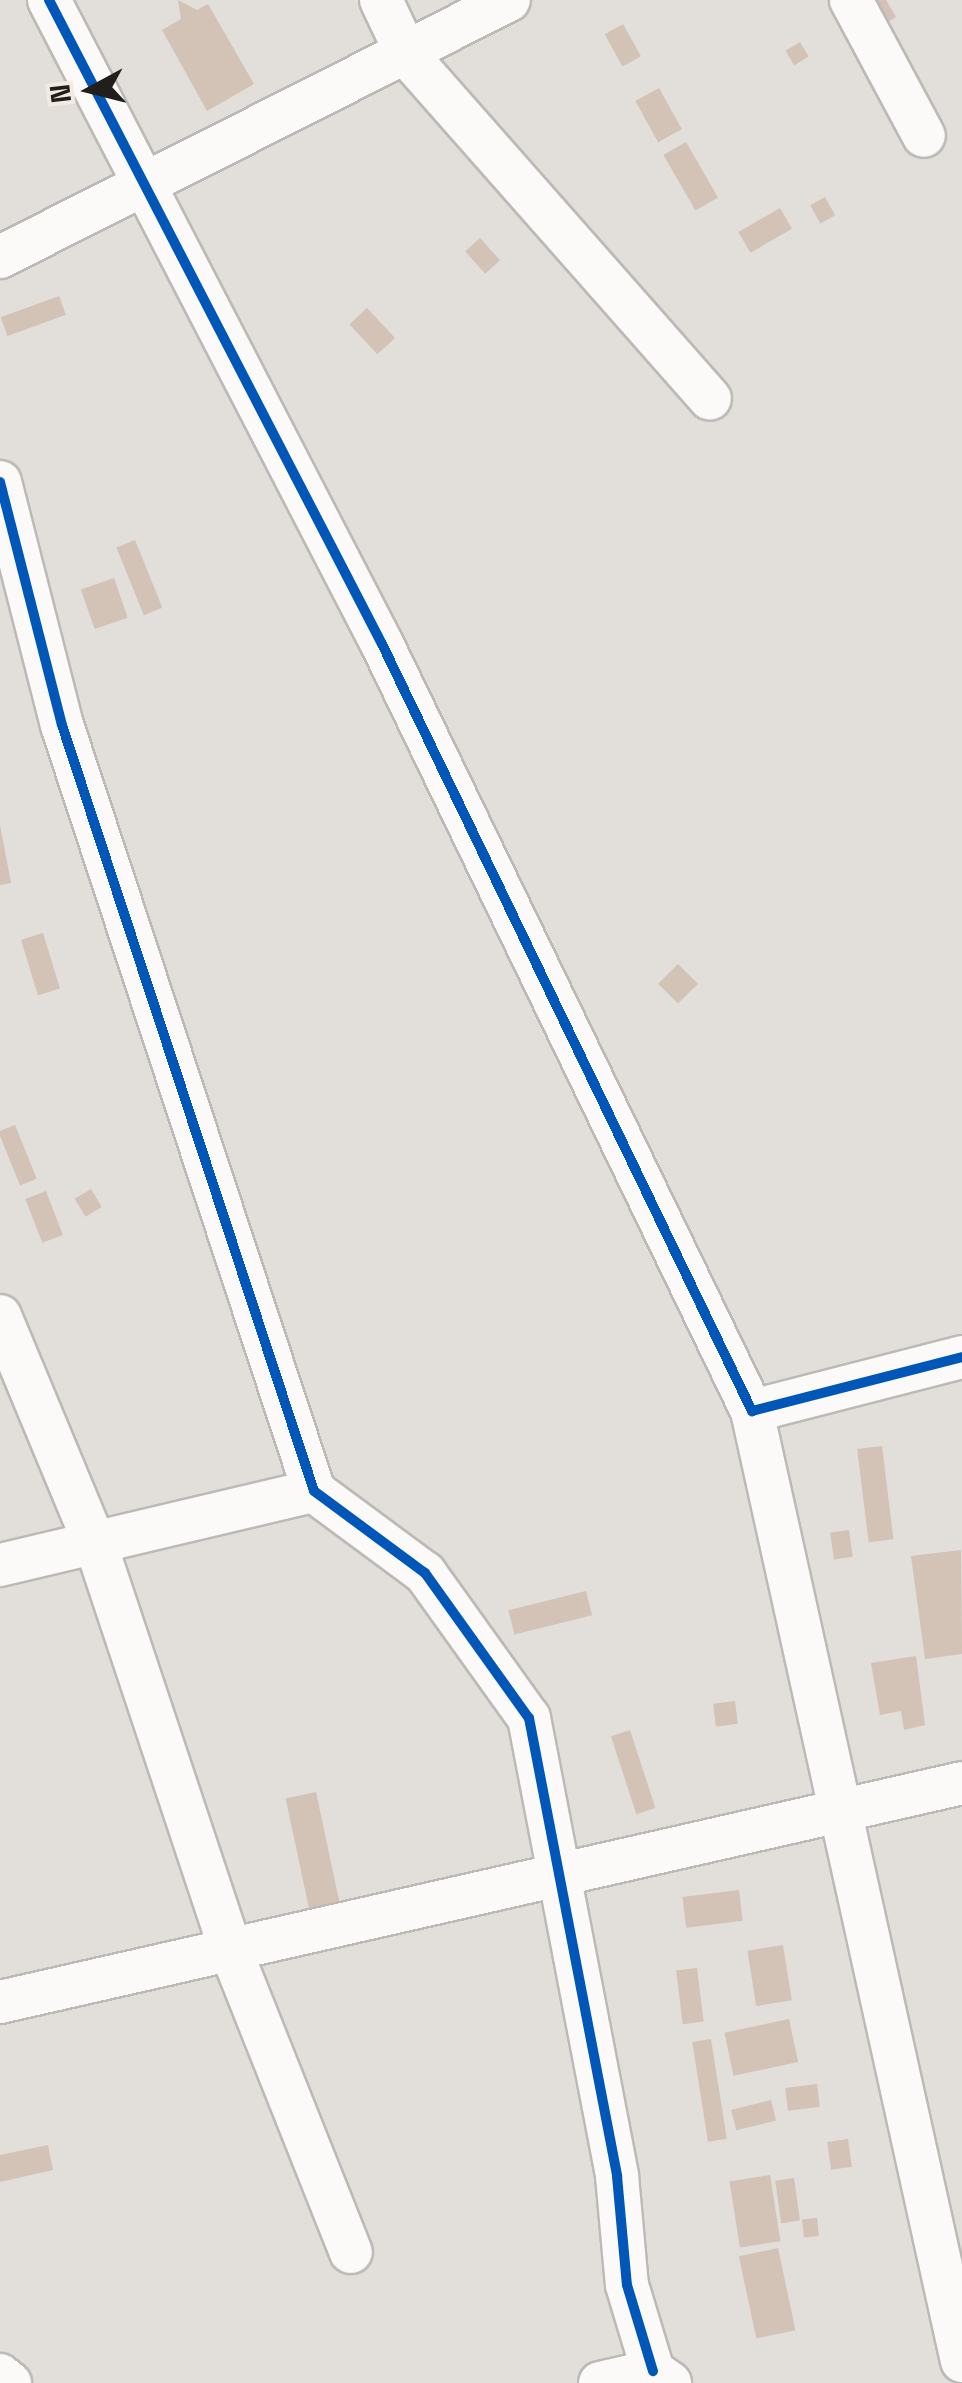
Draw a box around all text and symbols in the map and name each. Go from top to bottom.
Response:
north arrow [40,40,140,140]
text: N [41,82,79,105]

